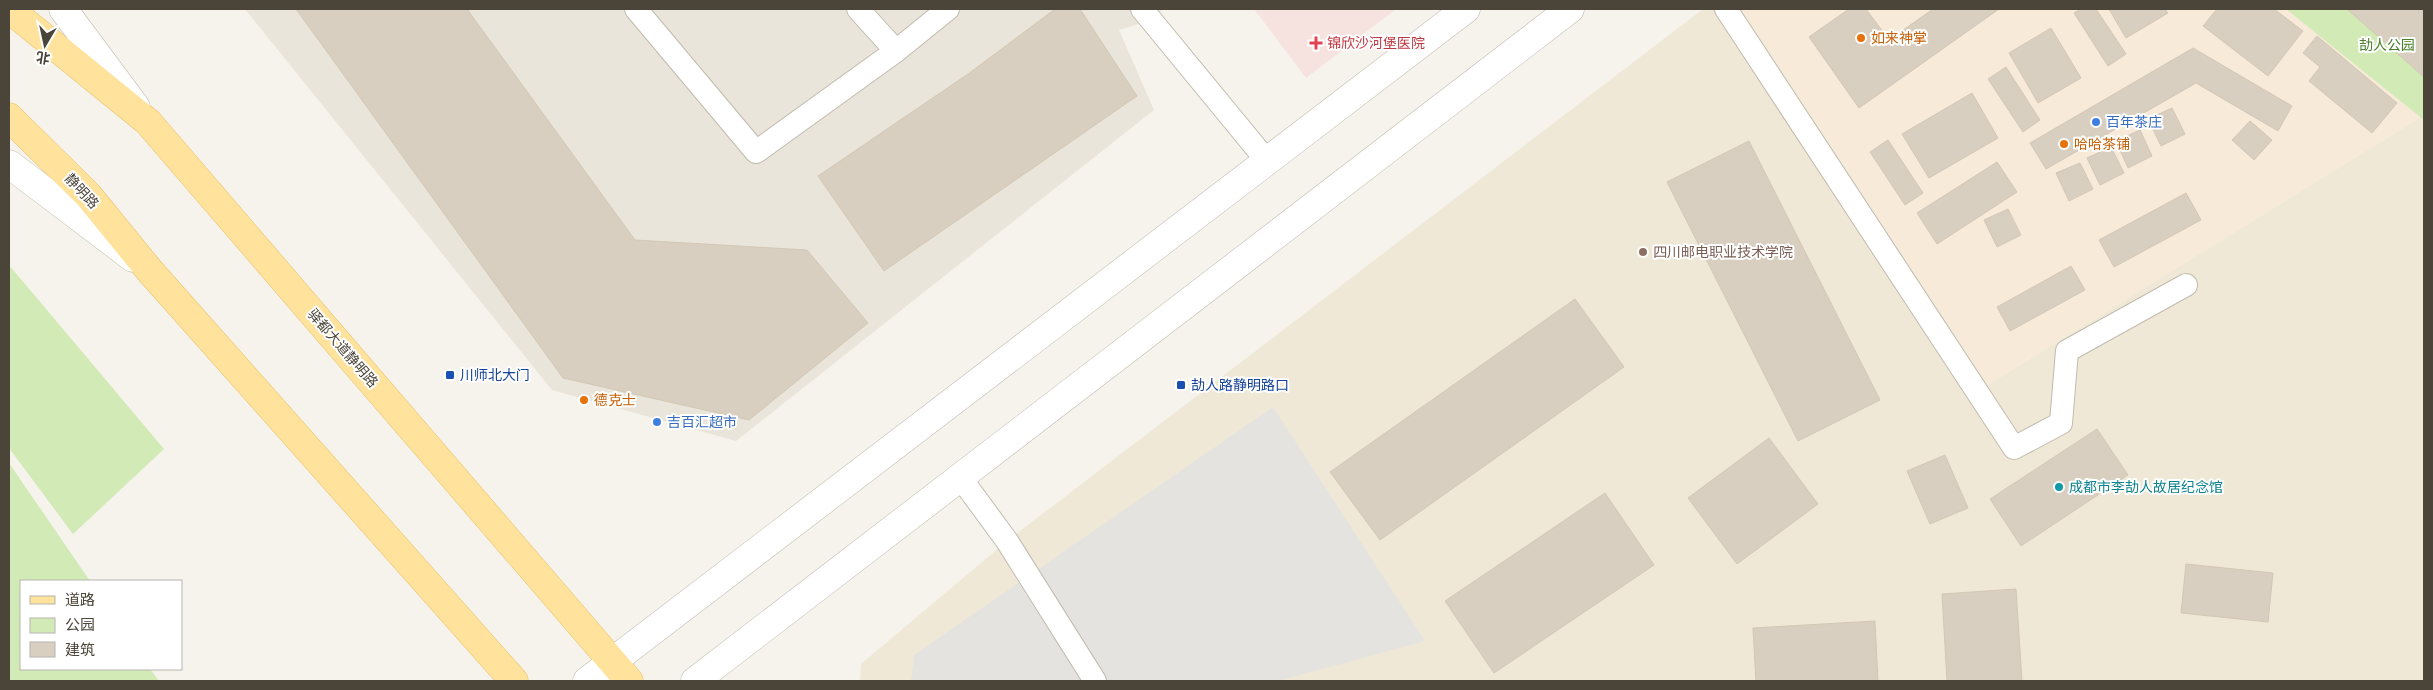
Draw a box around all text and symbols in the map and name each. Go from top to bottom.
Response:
north arrow [20,20,70,70]
place label: 如来神掌 [1871,30,1927,46]
marker: 如来神掌 [1855,32,1867,44]
place label: 锦欣沙河堡医院 [1327,35,1425,51]
marker: 锦欣沙河堡医院 [1309,36,1323,50]
park label: 劼人公园 [2359,37,2415,53]
text: 北 [35,49,51,67]
place label: 百年茶庄 [2106,114,2162,130]
marker: 百年茶庄 [2090,116,2102,128]
place label: 哈哈茶铺 [2074,136,2130,152]
marker: 哈哈茶铺 [2058,138,2070,150]
street label: 静明路 [62,170,102,212]
place label: 四川邮电职业技术学院 [1653,244,1793,260]
marker: 四川邮电职业技术学院 [1637,246,1649,258]
street label: 驿都大道静明路 [305,306,381,390]
place label: 川师北大门 [460,367,530,383]
marker: 川师北大门 [444,369,456,381]
place label: 劼人路静明路口 [1191,377,1289,393]
marker: 劼人路静明路口 [1175,379,1187,391]
place label: 德克士 [594,392,636,408]
marker: 德克士 [578,394,590,406]
place label: 吉百汇超市 [667,414,737,430]
marker: 吉百汇超市 [651,416,663,428]
place label: 成都市李劼人故居纪念馆 [2069,479,2223,495]
marker: 成都市李劼人故居纪念馆 [2053,481,2065,493]
legend [20,580,182,670]
text: 道路 [65,591,95,608]
text: 公园 [65,616,95,633]
text: 建筑 [65,641,95,658]

